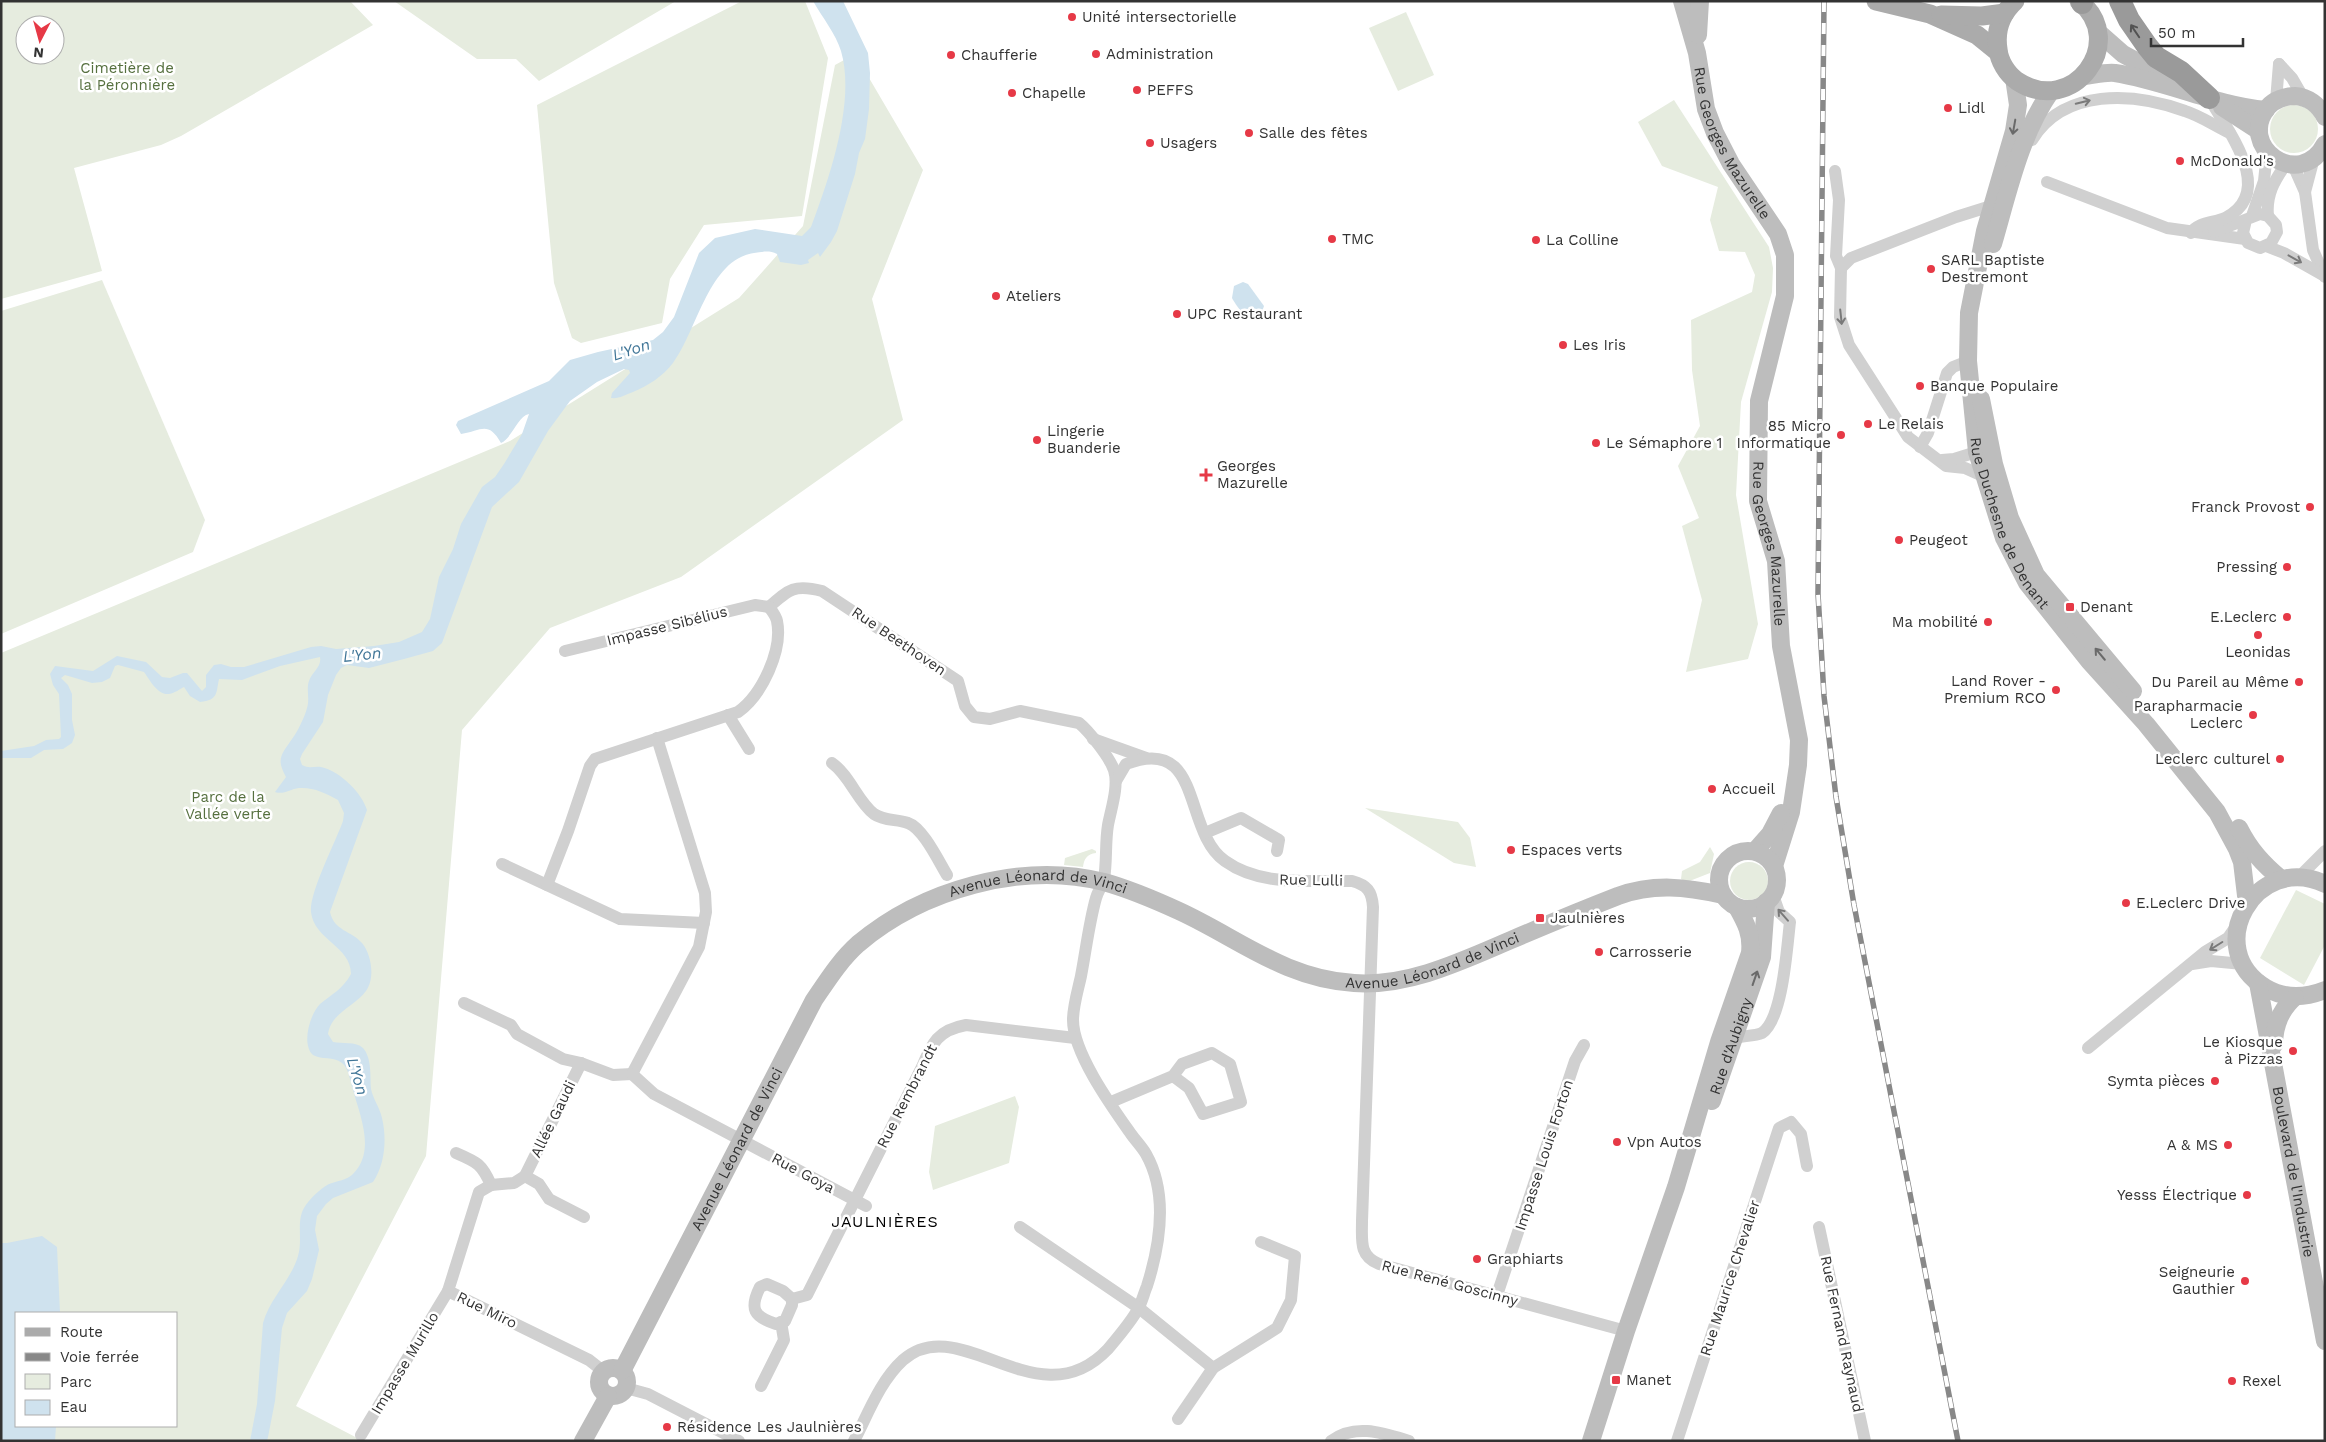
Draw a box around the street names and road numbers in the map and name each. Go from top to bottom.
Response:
street label: Rue Georges Mazurelle [1690,65,1774,223]
street label: Rue Duchesne de Denant [1967,436,2054,613]
street label: Rue Georges Mazurelle [1749,461,1789,627]
street label: Impasse Sibélius [605,602,729,650]
street label: Rue Beethoven [848,603,950,679]
street label: Avenue Léonard de Vinci [946,866,1130,901]
street label: Rue Lulli [1279,870,1343,890]
street label: Avenue Léonard de Vinci [1345,929,1522,992]
street label: Rue d'Aubigny [1706,995,1756,1097]
street label: Rue Rembrandt [873,1040,941,1151]
street label: Avenue Léonard de Vinci [687,1064,786,1233]
street label: Impasse Louis Forton [1511,1077,1577,1233]
street label: Allée Gaudi [527,1078,579,1160]
street label: Boulevard de l'Industrie [2268,1085,2318,1259]
street label: Rue Goya [769,1149,838,1197]
street label: Rue Maurice Chevalier [1696,1198,1764,1358]
street label: Rue Fernand Raynaud [1817,1254,1867,1414]
street label: Rue René Goscinny [1380,1256,1520,1310]
street label: Rue Miro [454,1288,520,1332]
street label: Impasse Murillo [367,1308,443,1418]

